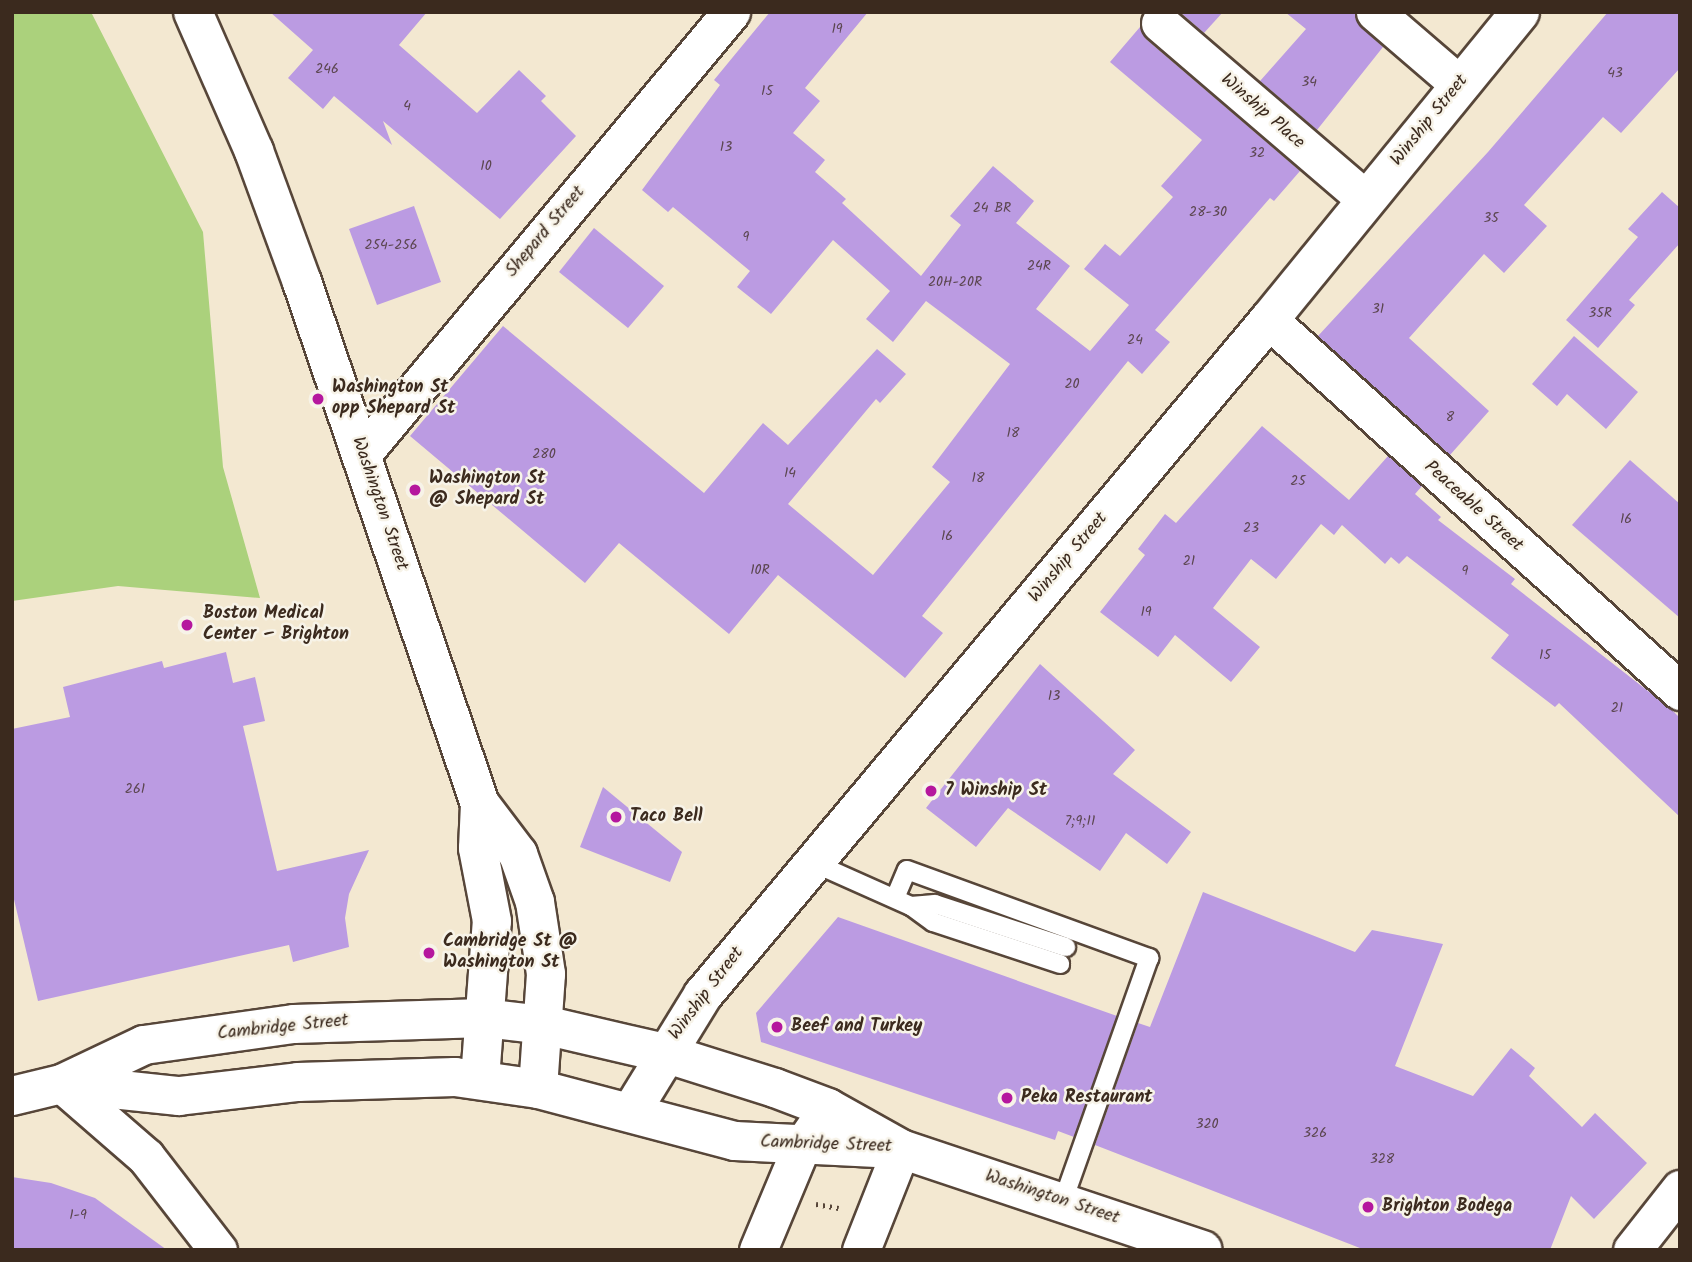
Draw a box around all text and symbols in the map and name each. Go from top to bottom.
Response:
house number: 19 [831,21,843,37]
house number: 246 [315,61,339,77]
house number: 43 [1607,65,1623,81]
street label: Winship Place [1216,70,1308,154]
street label: Winship Street [1387,71,1473,171]
house number: 34 [1301,74,1317,90]
house number: 15 [761,83,773,99]
house number: 4 [403,98,411,114]
house number: 13 [720,139,732,155]
house number: 32 [1249,145,1265,161]
house number: 10 [480,158,492,174]
street label: Shepard Street [502,182,590,282]
house number: 24 BR [973,200,1011,216]
house number: 28-30 [1189,204,1227,220]
house number: 35 [1483,210,1499,226]
house number: 9 [743,229,749,245]
house number: 254-256 [364,237,418,253]
house number: 24R [1027,258,1051,274]
house number: 20H-20R [928,274,982,290]
house number: 31 [1372,301,1384,317]
house number: 35R [1588,305,1612,321]
house number: 24 [1127,332,1143,348]
house number: 20 [1064,376,1080,392]
place label: Washington St opp Shepard St [332,378,455,420]
marker: Washington St opp Shepard St [310,391,326,407]
house number: 8 [1446,409,1454,425]
house number: 18 [1007,425,1019,441]
street label: Washington Street [346,434,412,574]
house number: 280 [532,446,556,462]
street label: Peaceable Street [1419,457,1527,557]
house number: 14 [784,465,796,481]
place label: Washington St @ Shepard St [429,469,545,512]
house number: 18 [972,470,984,486]
house number: 25 [1290,473,1306,489]
marker: Washington St @ Shepard St [407,482,423,498]
street label: Winship Street [1025,509,1113,607]
house number: 16 [1620,511,1632,527]
house number: 23 [1243,520,1259,536]
house number: 16 [941,528,953,544]
house number: 21 [1183,553,1195,569]
house number: 10R [750,562,770,578]
house number: 9 [1462,563,1468,579]
place label: Boston Medical Center – Brighton [203,604,349,646]
house number: 19 [1140,604,1152,620]
marker: Boston Medical Center – Brighton [177,615,197,635]
house number: 15 [1539,647,1551,663]
house number: 13 [1048,688,1060,704]
house number: 21 [1611,700,1623,716]
place label: 7 Winship St [945,780,1047,802]
house number: 261 [125,781,145,797]
marker: 7 Winship St [923,783,939,799]
place label: Taco Bell [630,806,703,828]
marker: Taco Bell [608,809,624,825]
house number: 7;9;11 [1065,813,1095,829]
place label: Cambridge St @ Washington St [443,932,578,974]
street label: Winship Street [665,943,749,1045]
marker: Cambridge St @ Washington St [421,945,437,961]
street label: Cambridge Street [216,1010,350,1046]
place label: Beef and Turkey [791,1016,922,1038]
marker: Beef and Turkey [769,1019,785,1035]
place label: Peka Restaurant [1021,1087,1152,1109]
marker: Peka Restaurant [999,1090,1015,1106]
house number: 320 [1195,1116,1219,1132]
house number: 326 [1303,1125,1327,1141]
street label: Cambridge Street [760,1132,892,1158]
house number: 328 [1370,1151,1394,1167]
street label: Washington Street [982,1166,1122,1230]
place label: Brighton Bodega [1382,1196,1512,1218]
marker: Brighton Bodega [1360,1199,1376,1215]
house number: 1-9 [69,1207,87,1223]

